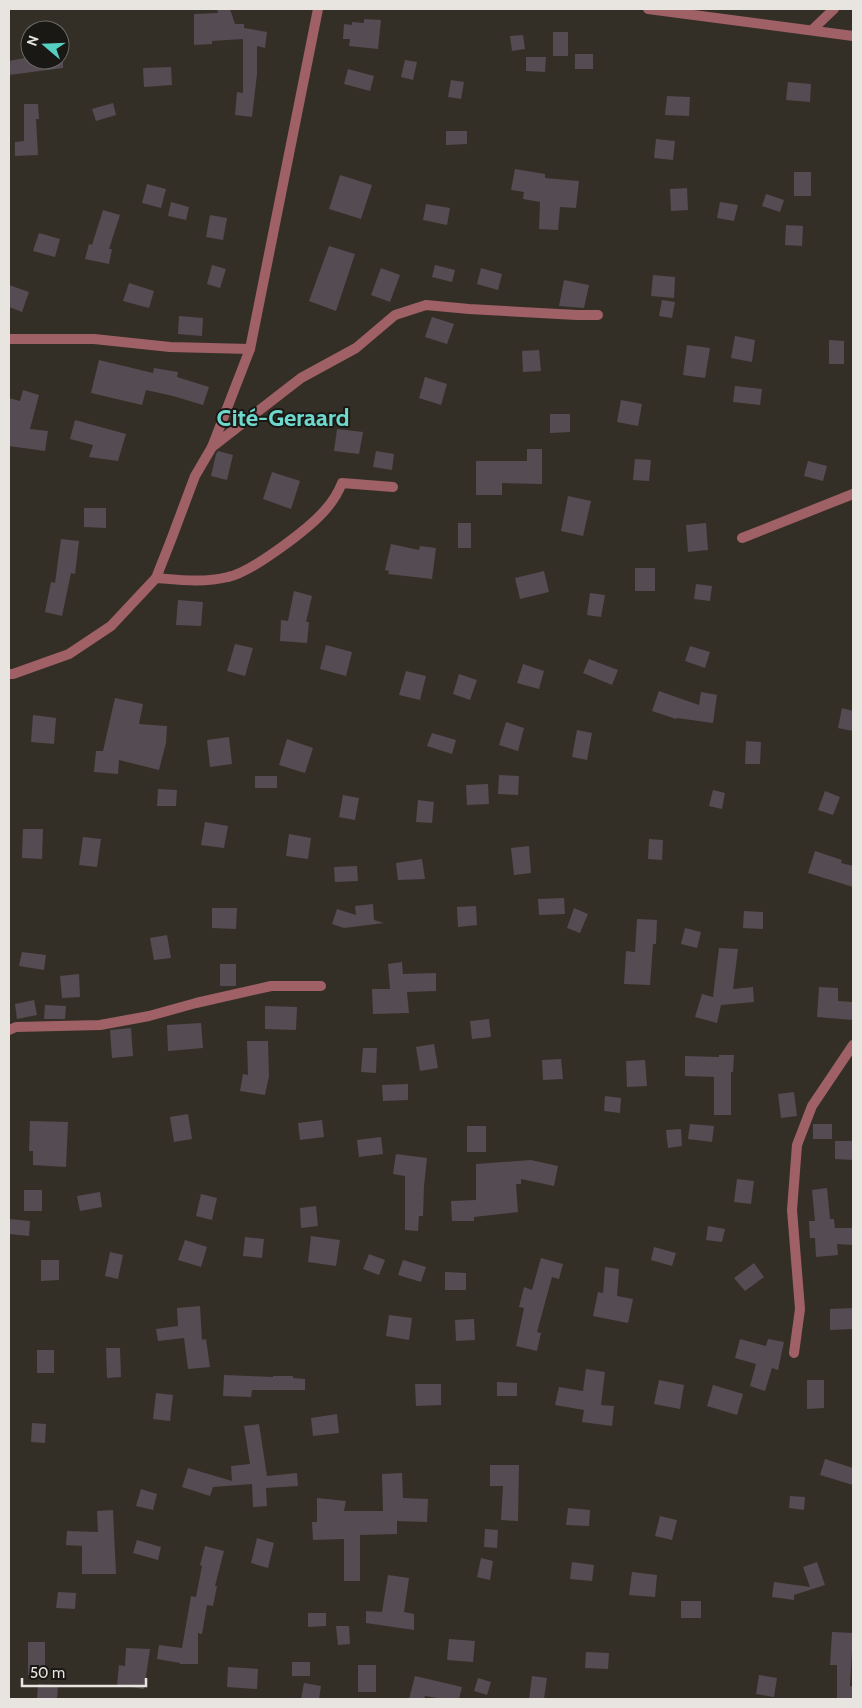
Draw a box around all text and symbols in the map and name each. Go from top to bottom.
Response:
north arrow [20,20,70,70]
text: N [23,33,43,48]
district label: Cité-Geraard [217,403,349,432]
scale bar [22,1656,146,1688]
text: 50 m [30,1664,65,1682]

